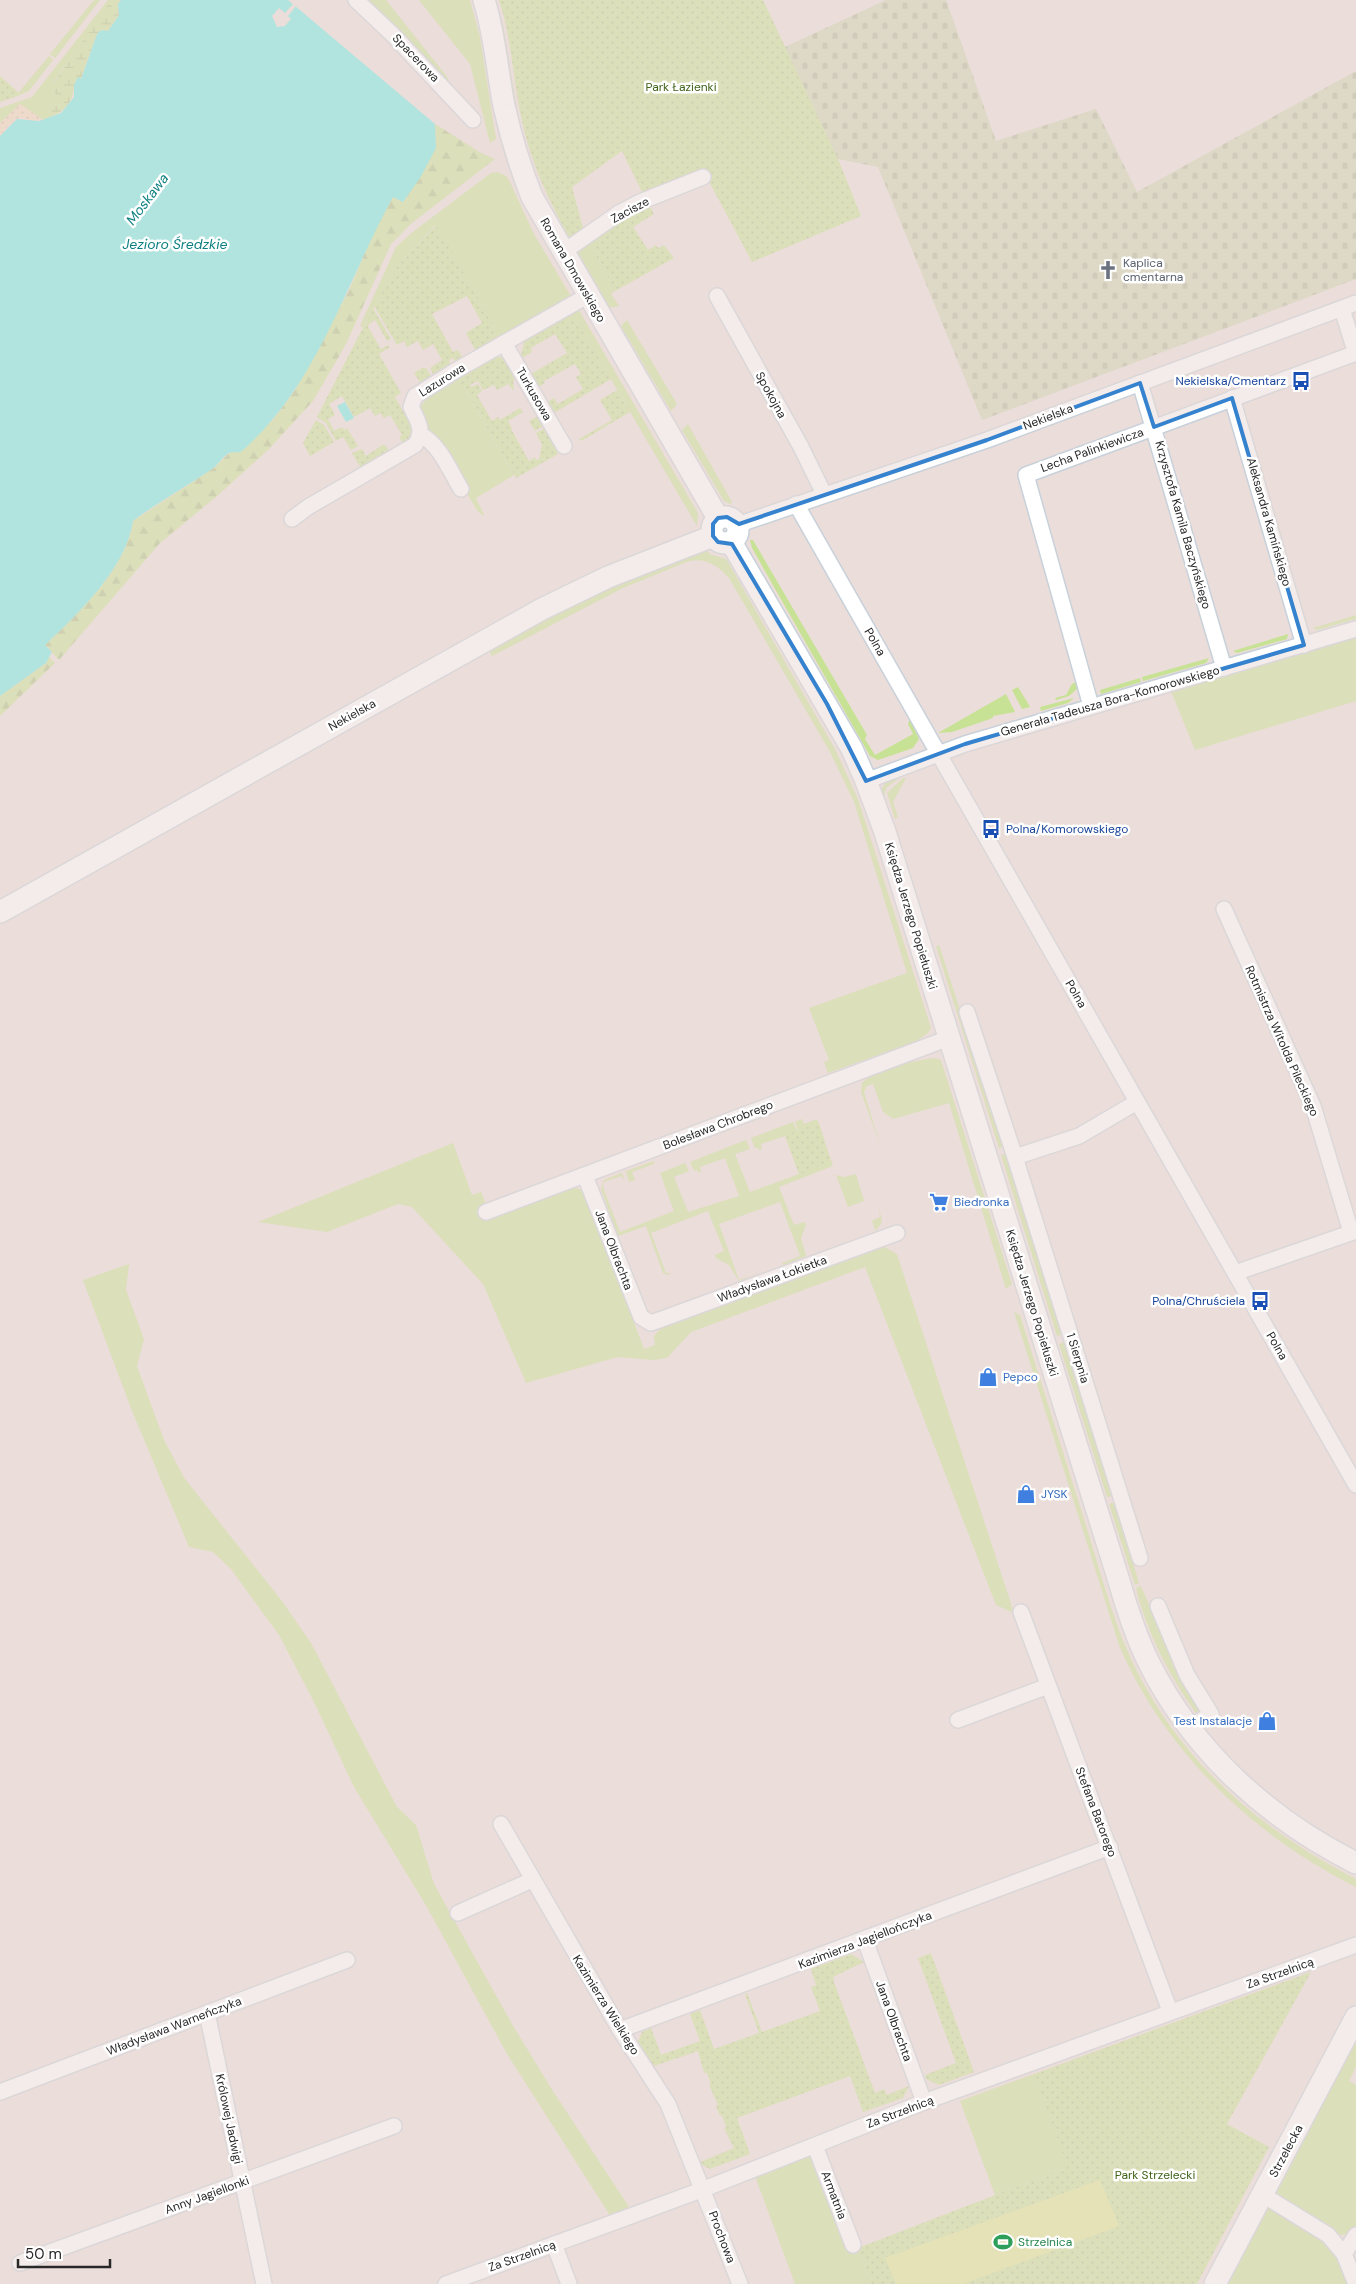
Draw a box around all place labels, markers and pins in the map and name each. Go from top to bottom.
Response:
place label: Kaplica cmentarna [1123,255,1183,285]
church icon: Kaplica cmentarna [1097,259,1119,281]
bus stop icon: Nekielska/Cmentarz [1290,370,1312,392]
place label: Nekielska/Cmentarz [1175,373,1286,389]
bus stop icon: Polna/Komorowskiego [980,818,1002,840]
place label: Polna/Komorowskiego [1006,821,1128,837]
supermarket icon: Biedronka [928,1191,950,1213]
place label: Biedronka [954,1194,1009,1210]
bus stop icon: Polna/Chruściela [1249,1290,1271,1312]
place label: Polna/Chruściela [1152,1293,1245,1309]
shop icon: Pepco [977,1366,999,1388]
place label: Pepco [1003,1369,1038,1385]
shop icon: JYSK [1015,1483,1037,1505]
place label: JYSK [1041,1486,1067,1502]
shop icon: Test Instalacje [1256,1710,1278,1732]
place label: Test Instalacje [1173,1713,1252,1729]
sports icon: Strzelnica [992,2231,1014,2253]
place label: Strzelnica [1018,2234,1072,2250]

